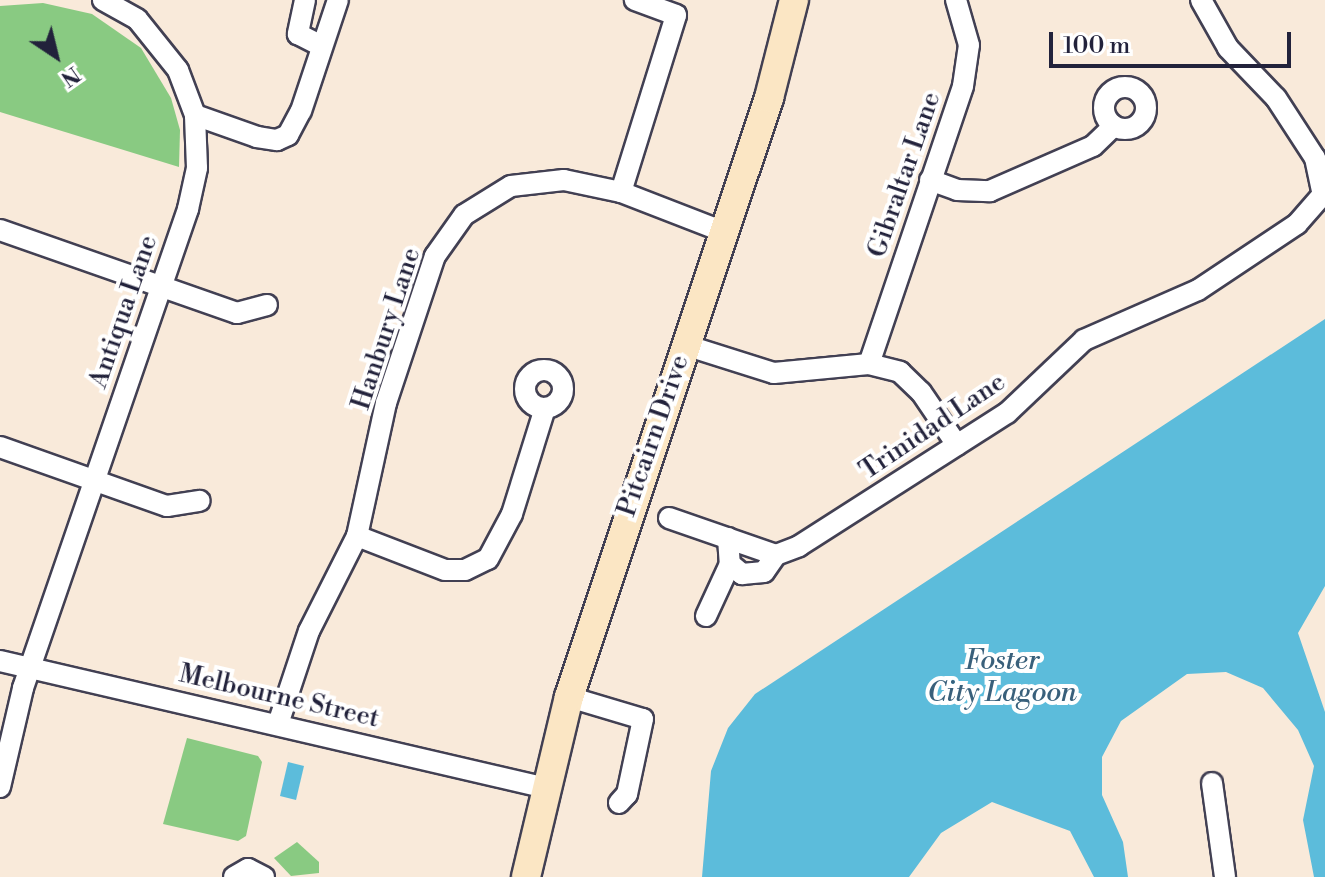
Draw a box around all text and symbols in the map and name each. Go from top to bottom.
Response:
north arrow [16,16,96,96]
scale bar [1053,16,1295,66]
text: 100 m [1063,31,1130,61]
text: N [55,60,85,92]
street label: Gibraltar Lane [862,88,948,262]
street label: Antiqua Lane [83,232,165,392]
street label: Hanbury Lane [346,244,428,414]
street label: Pitcairn Drive [612,351,696,521]
street label: Trinidad Lane [854,367,1012,487]
water label: Foster City Lagoon [927,644,1077,710]
street label: Melbourne Street [176,659,382,735]

